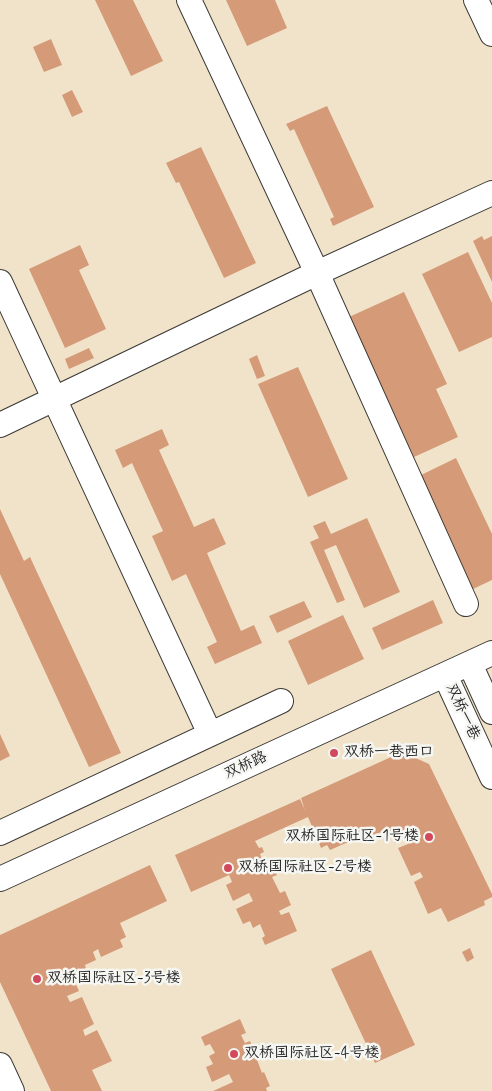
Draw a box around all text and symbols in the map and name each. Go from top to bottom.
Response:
street label: 双桥一巷 [441,681,483,743]
place label: 双桥一巷西口 [344,744,434,762]
marker: 双桥一巷西口 [328,747,340,759]
street label: 双桥路 [222,748,270,784]
place label: 双桥国际社区-1号楼 [286,828,419,846]
marker: 双桥国际社区-1号楼 [423,831,435,843]
place label: 双桥国际社区-2号楼 [238,859,372,877]
marker: 双桥国际社区-2号楼 [222,862,234,874]
place label: 双桥国际社区-3号楼 [47,970,180,988]
marker: 双桥国际社区-3号楼 [31,973,43,985]
place label: 双桥国际社区-4号楼 [244,1045,379,1063]
marker: 双桥国际社区-4号楼 [228,1048,240,1060]

